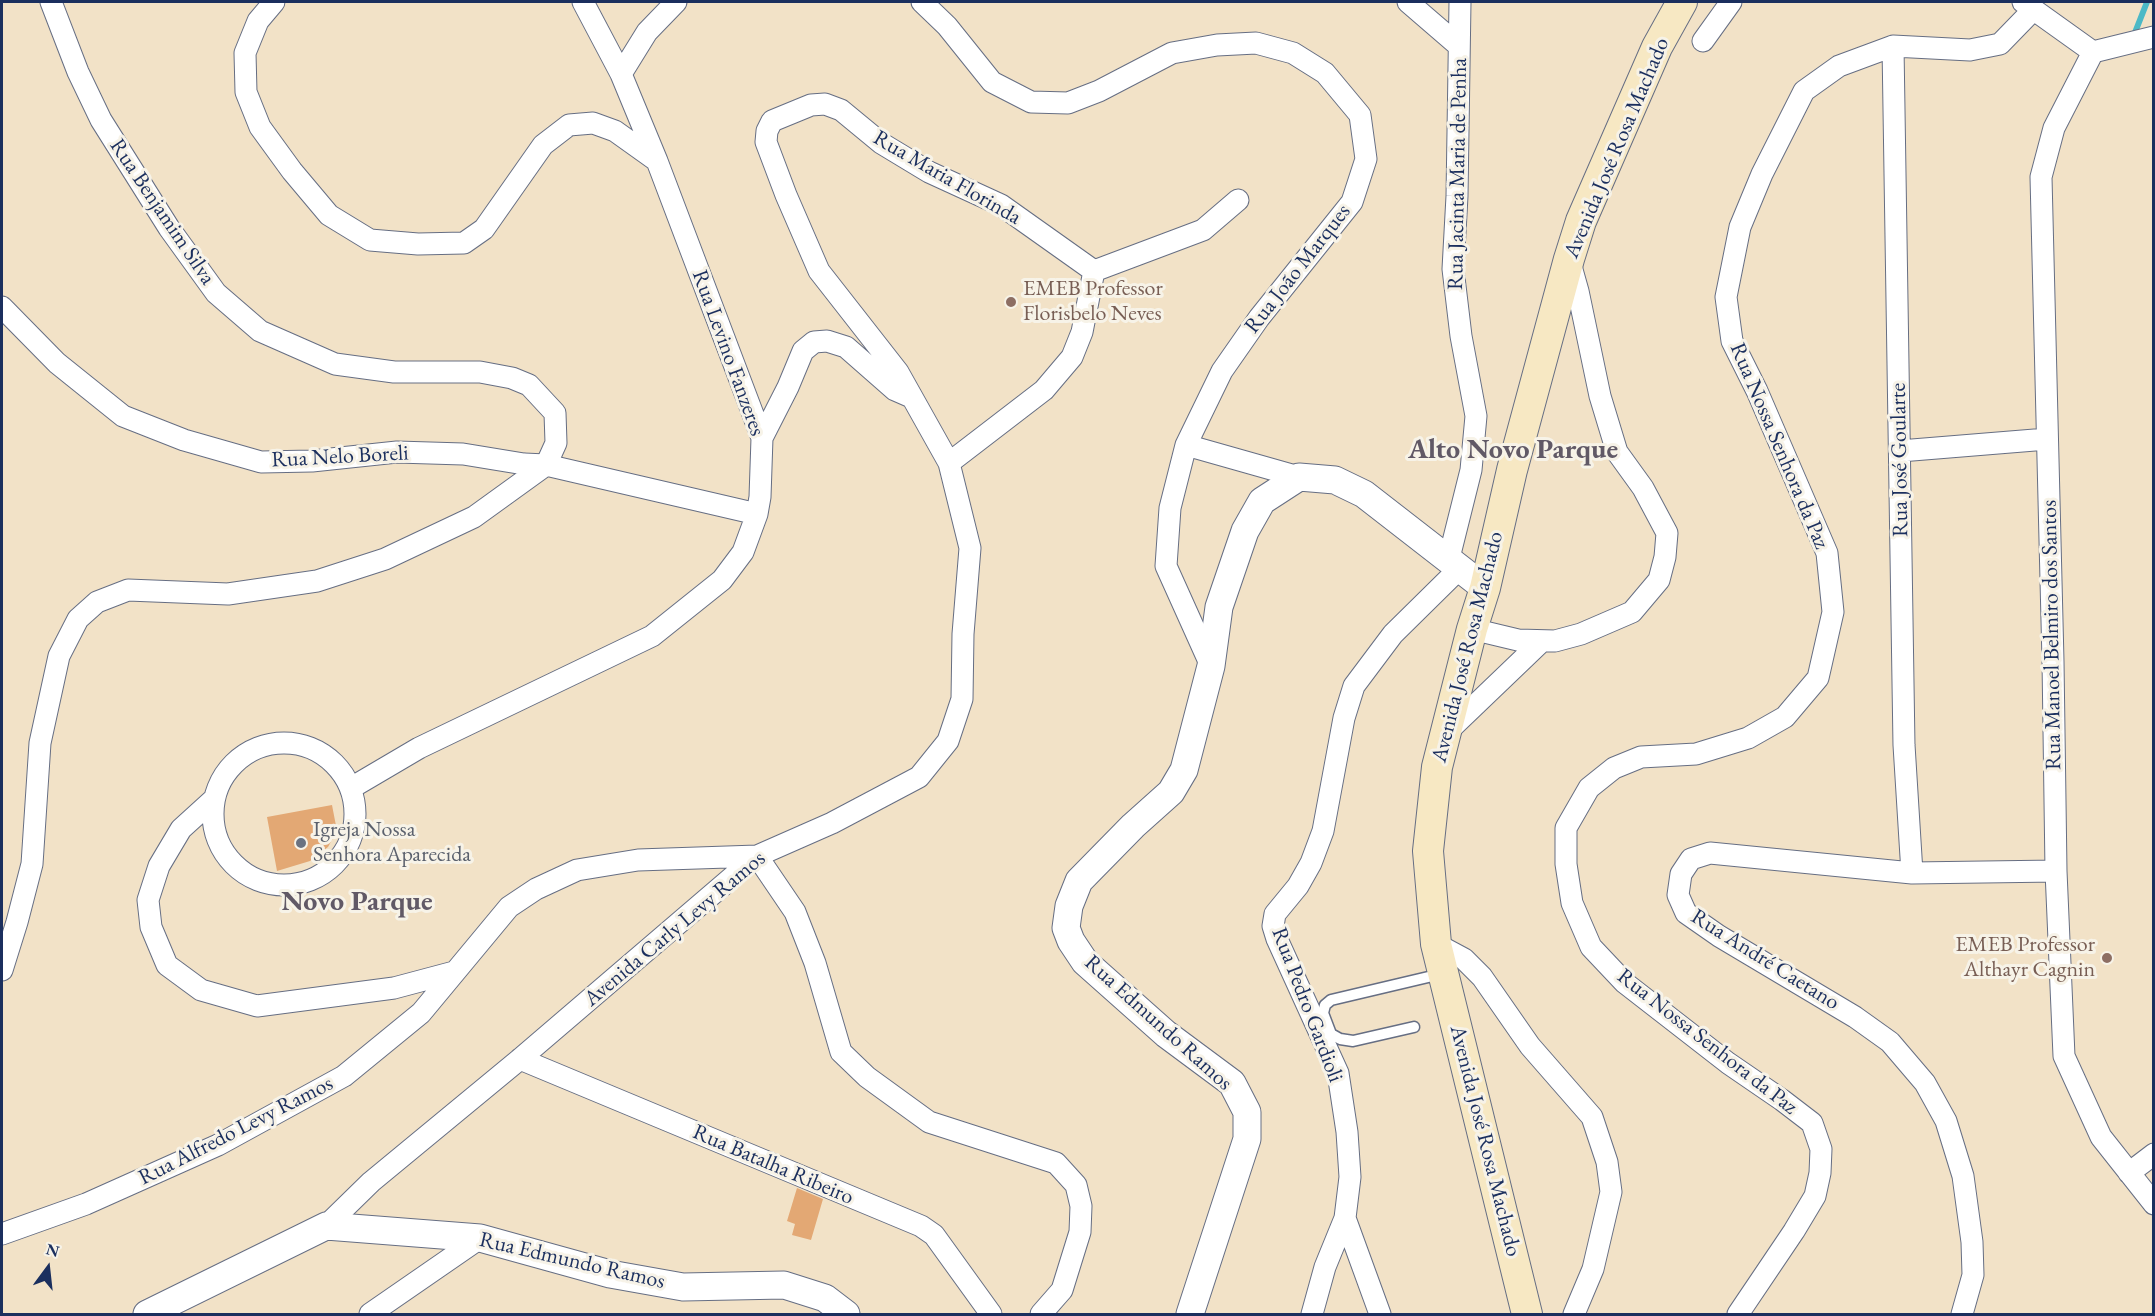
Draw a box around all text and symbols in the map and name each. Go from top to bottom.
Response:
street label: Avenida José Rosa Machado [1559,34,1675,262]
street label: Rua Jacinta Maria de Penha [1443,58,1473,290]
street label: Rua Maria Florinda [868,125,1026,231]
street label: Rua Benjamim Silva [103,134,221,290]
street label: Rua João Marques [1239,199,1357,339]
street label: Rua Levino Fanzeres [686,266,770,440]
place label: EMEB Professor Florisbelo Neves [1023,276,1163,328]
marker: EMEB Professor Florisbelo Neves [1004,295,1018,309]
street label: Rua Nossa Senhora da Paz [1724,339,1834,553]
street label: Rua José Goularte [1885,383,1915,537]
district label: Alto Novo Parque [1408,433,1618,467]
street label: Rua Nelo Boreli [271,440,409,474]
street label: Rua Manoel Belmiro dos Santos [2036,500,2068,770]
street label: Avenida José Rosa Machado [1426,529,1510,765]
place label: Igreja Nossa Senhora Aparecida [313,817,471,868]
marker: Igreja Nossa Senhora Aparecida [294,836,308,850]
street label: Avenida Carly Levy Ramos [579,845,771,1013]
district label: Novo Parque [281,885,433,919]
street label: Rua André Caetano [1686,904,1844,1016]
street label: Rua Pedro Gardioli [1265,924,1349,1086]
place label: EMEB Professor Althayr Cagnin [1955,932,2095,984]
street label: Rua Edmundo Ramos [1079,950,1237,1096]
marker: EMEB Professor Althayr Cagnin [2100,951,2114,965]
street label: Rua Nossa Senhora da Paz [1612,963,1802,1121]
street label: Avenida José Rosa Machado [1443,1023,1527,1259]
street label: Rua Alfredo Levy Ramos [134,1070,338,1192]
street label: Rua Batalha Ribeiro [689,1119,857,1211]
street label: Rua Edmundo Ramos [477,1227,667,1295]
north arrow [18,1238,78,1298]
text: N [44,1238,62,1262]

